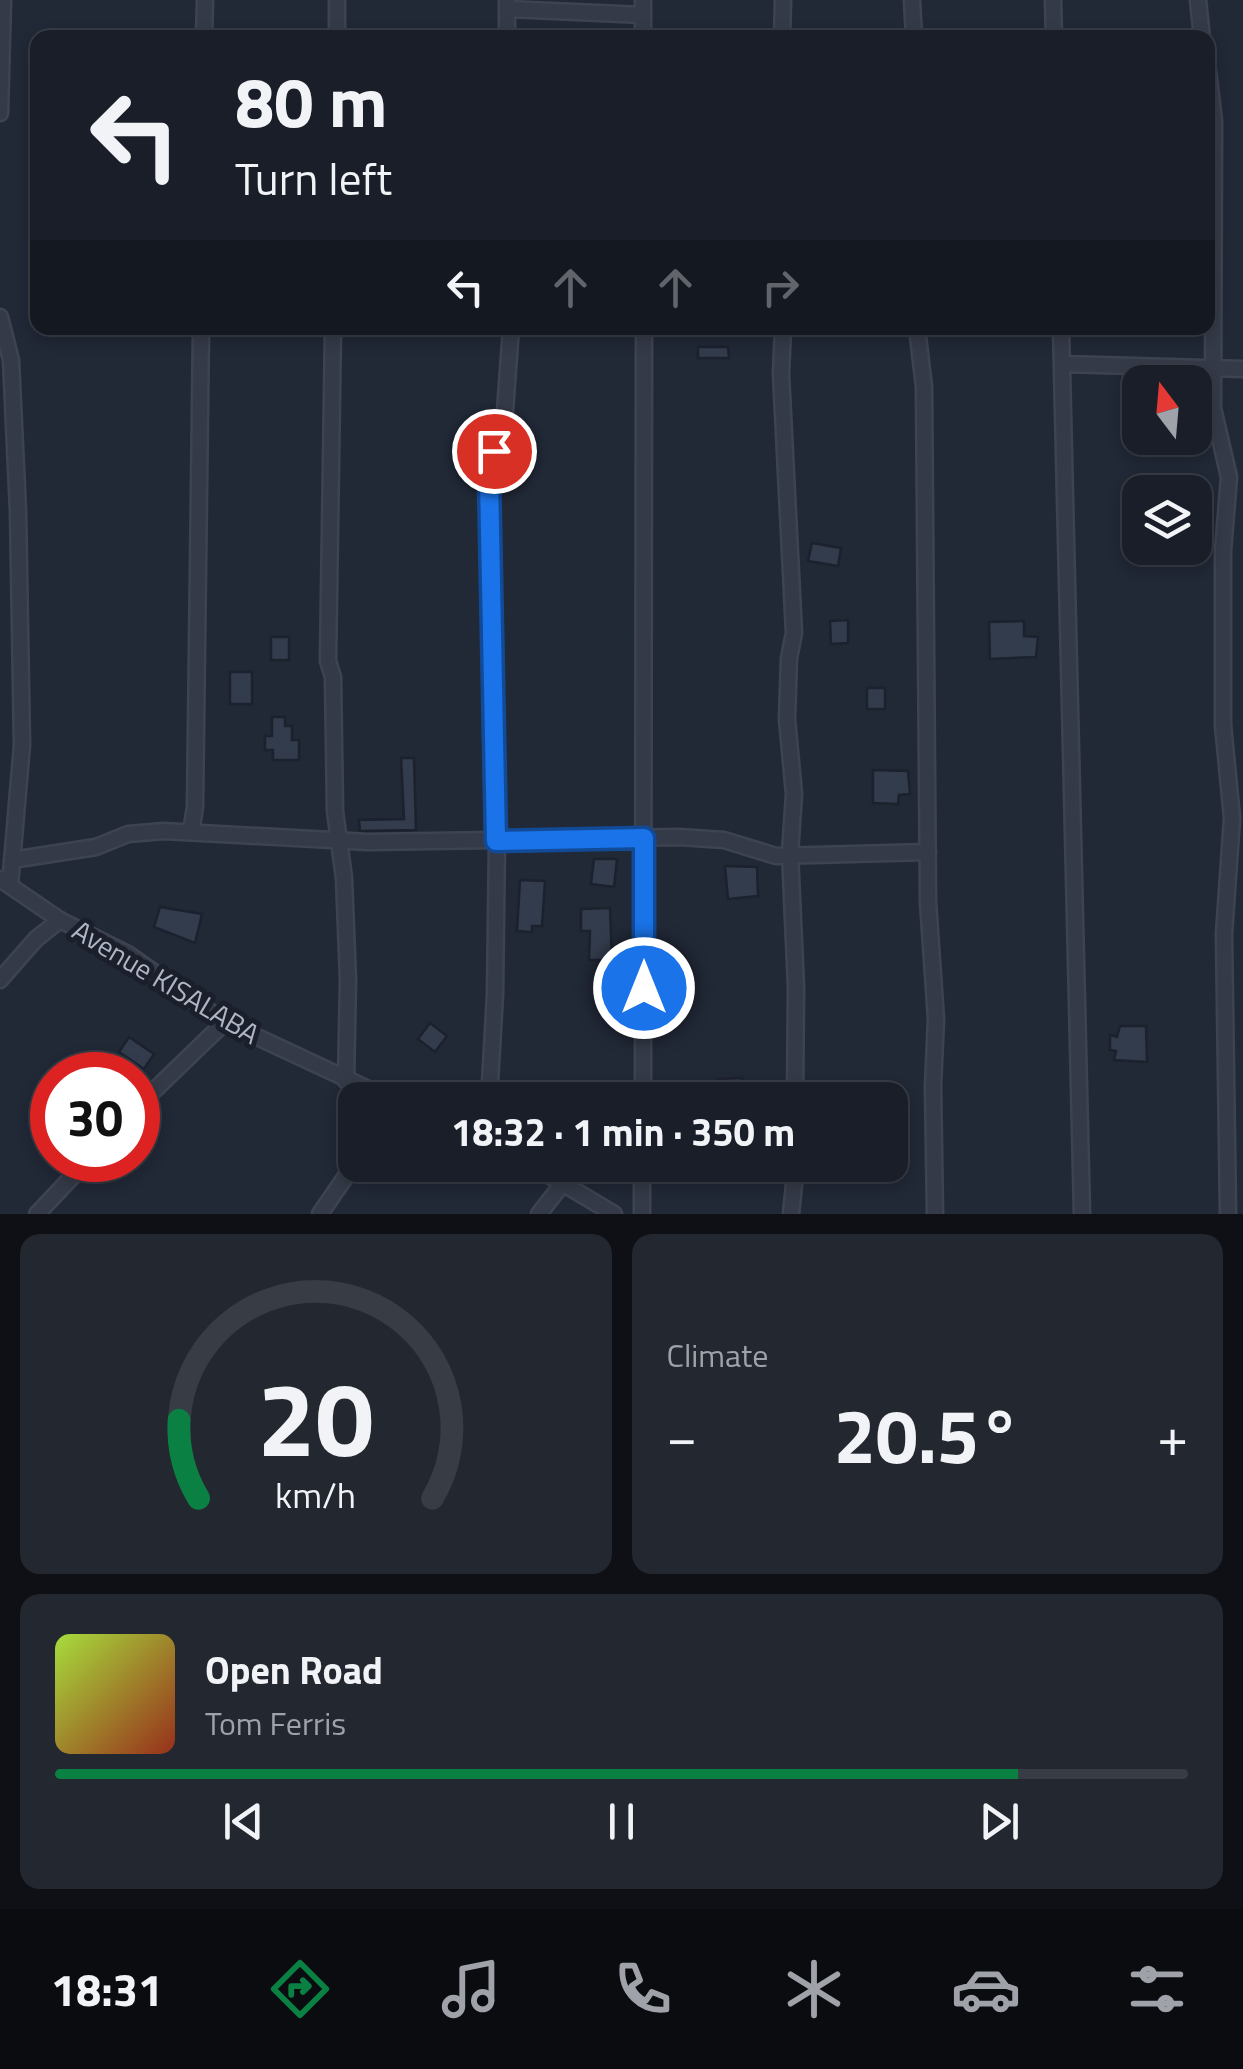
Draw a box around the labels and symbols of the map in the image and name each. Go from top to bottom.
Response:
north arrow [1122,365,1212,455]
pin [452,409,537,494]
street label: Avenue KISALABA [64,909,268,1055]
position arrow [592,936,696,1040]
speed limit sign: 30 [30,1052,160,1182]

